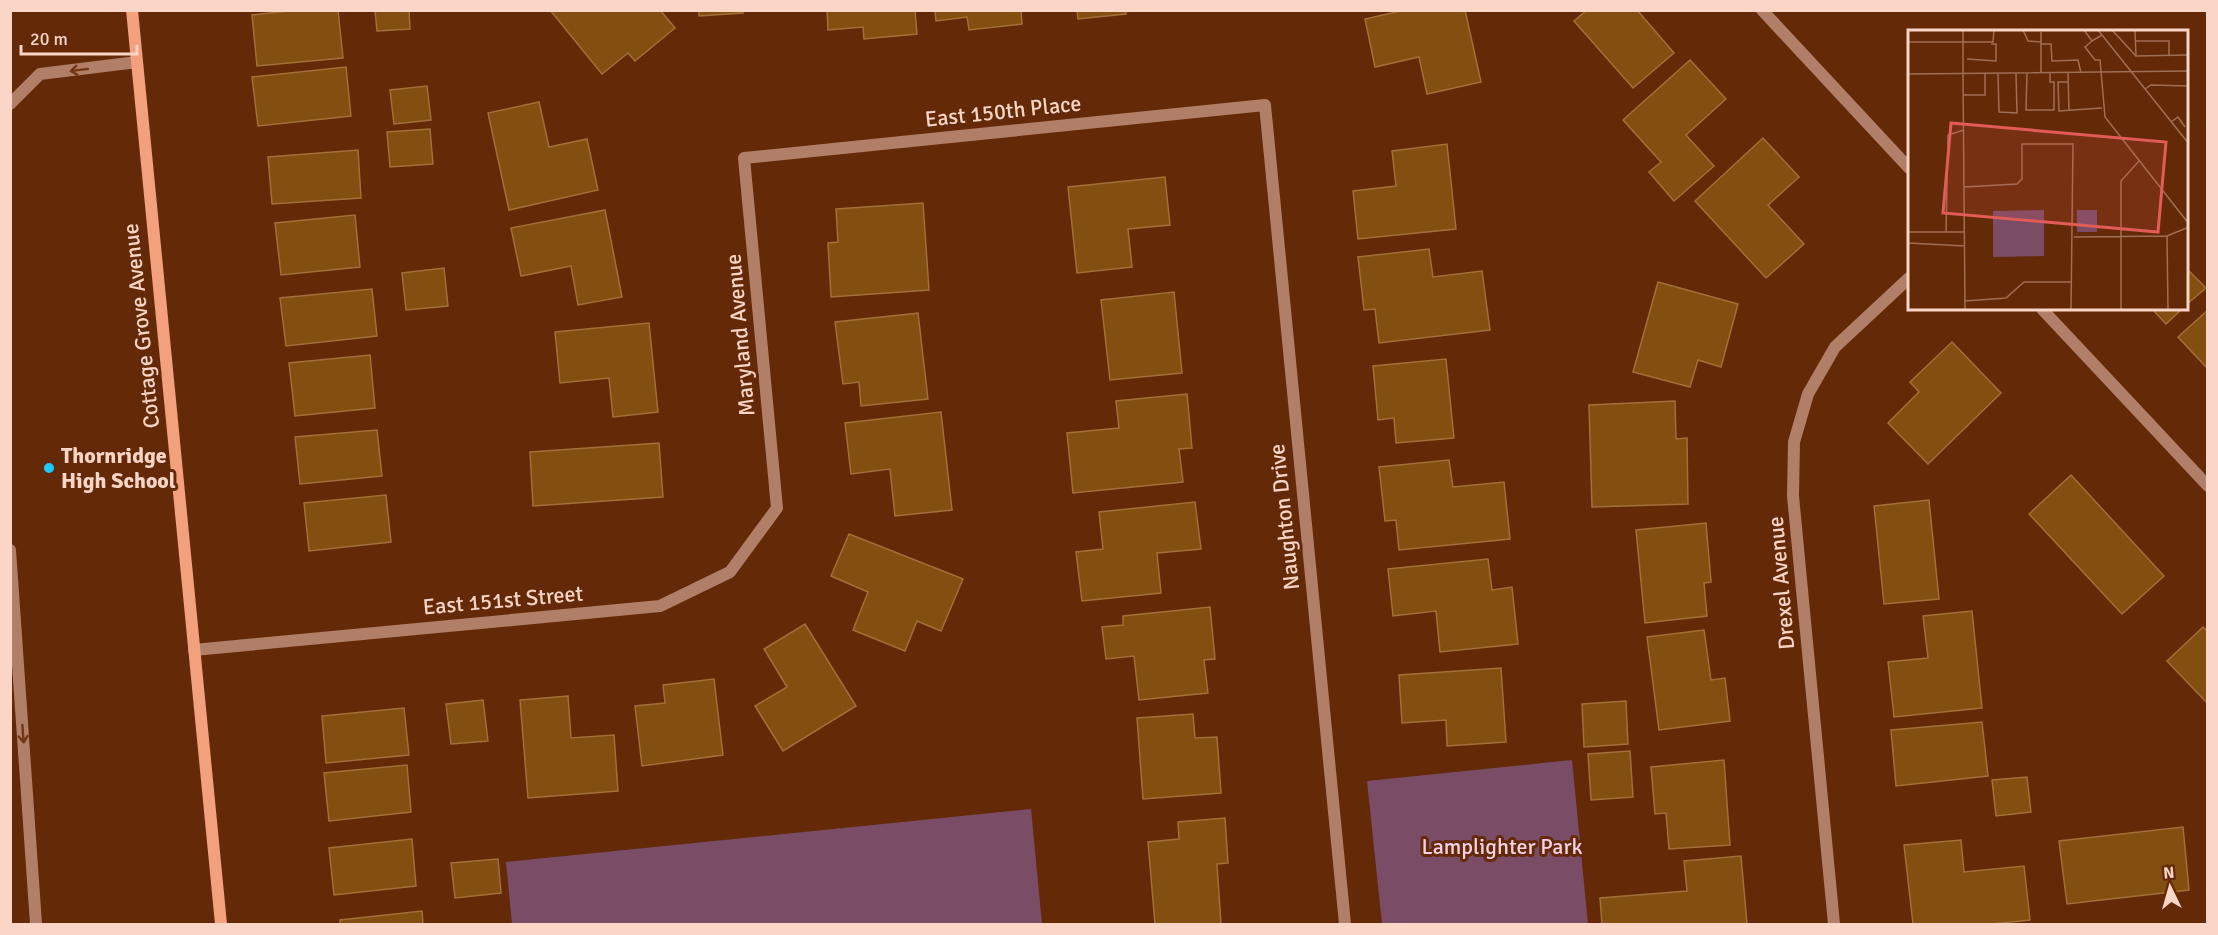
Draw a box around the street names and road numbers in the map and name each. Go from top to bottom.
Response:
street label: East 150th Place [923,89,1083,133]
street label: Cottage Grove Avenue [117,222,165,430]
street label: Maryland Avenue [719,253,761,417]
street label: Naughton Drive [1263,443,1305,591]
street label: Drexel Avenue [1762,515,1800,651]
street label: East 151st Street [422,580,585,620]

